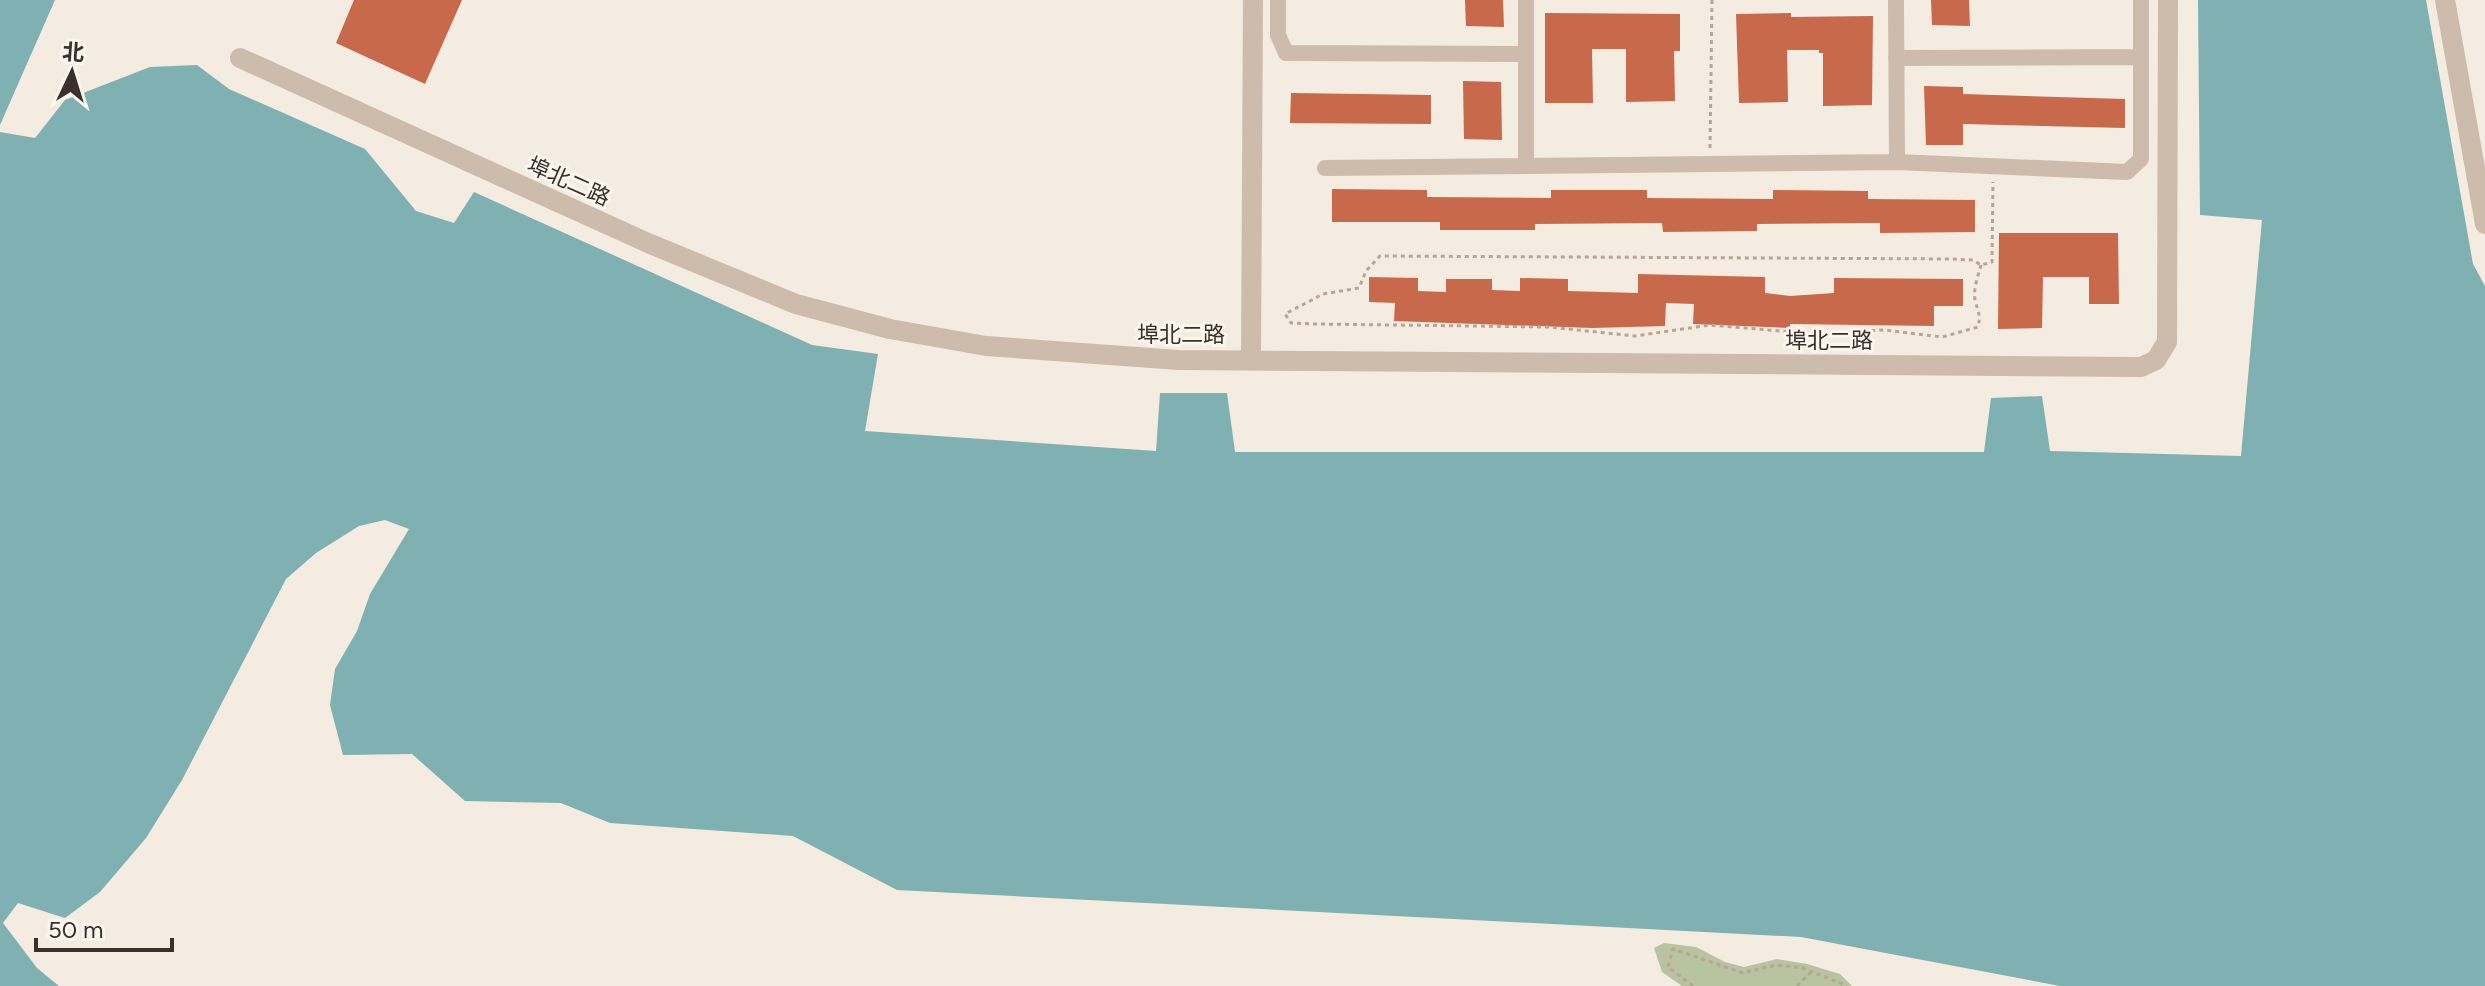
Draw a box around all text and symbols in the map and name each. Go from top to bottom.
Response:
north arrow [32,32,112,112]
text: 北 [61,38,85,67]
street label: 埠北二路 [523,151,614,212]
street label: 埠北二路 [1137,321,1225,348]
street label: 埠北二路 [1785,327,1873,354]
scale bar [36,902,172,952]
text: 50 m [48,915,104,944]

